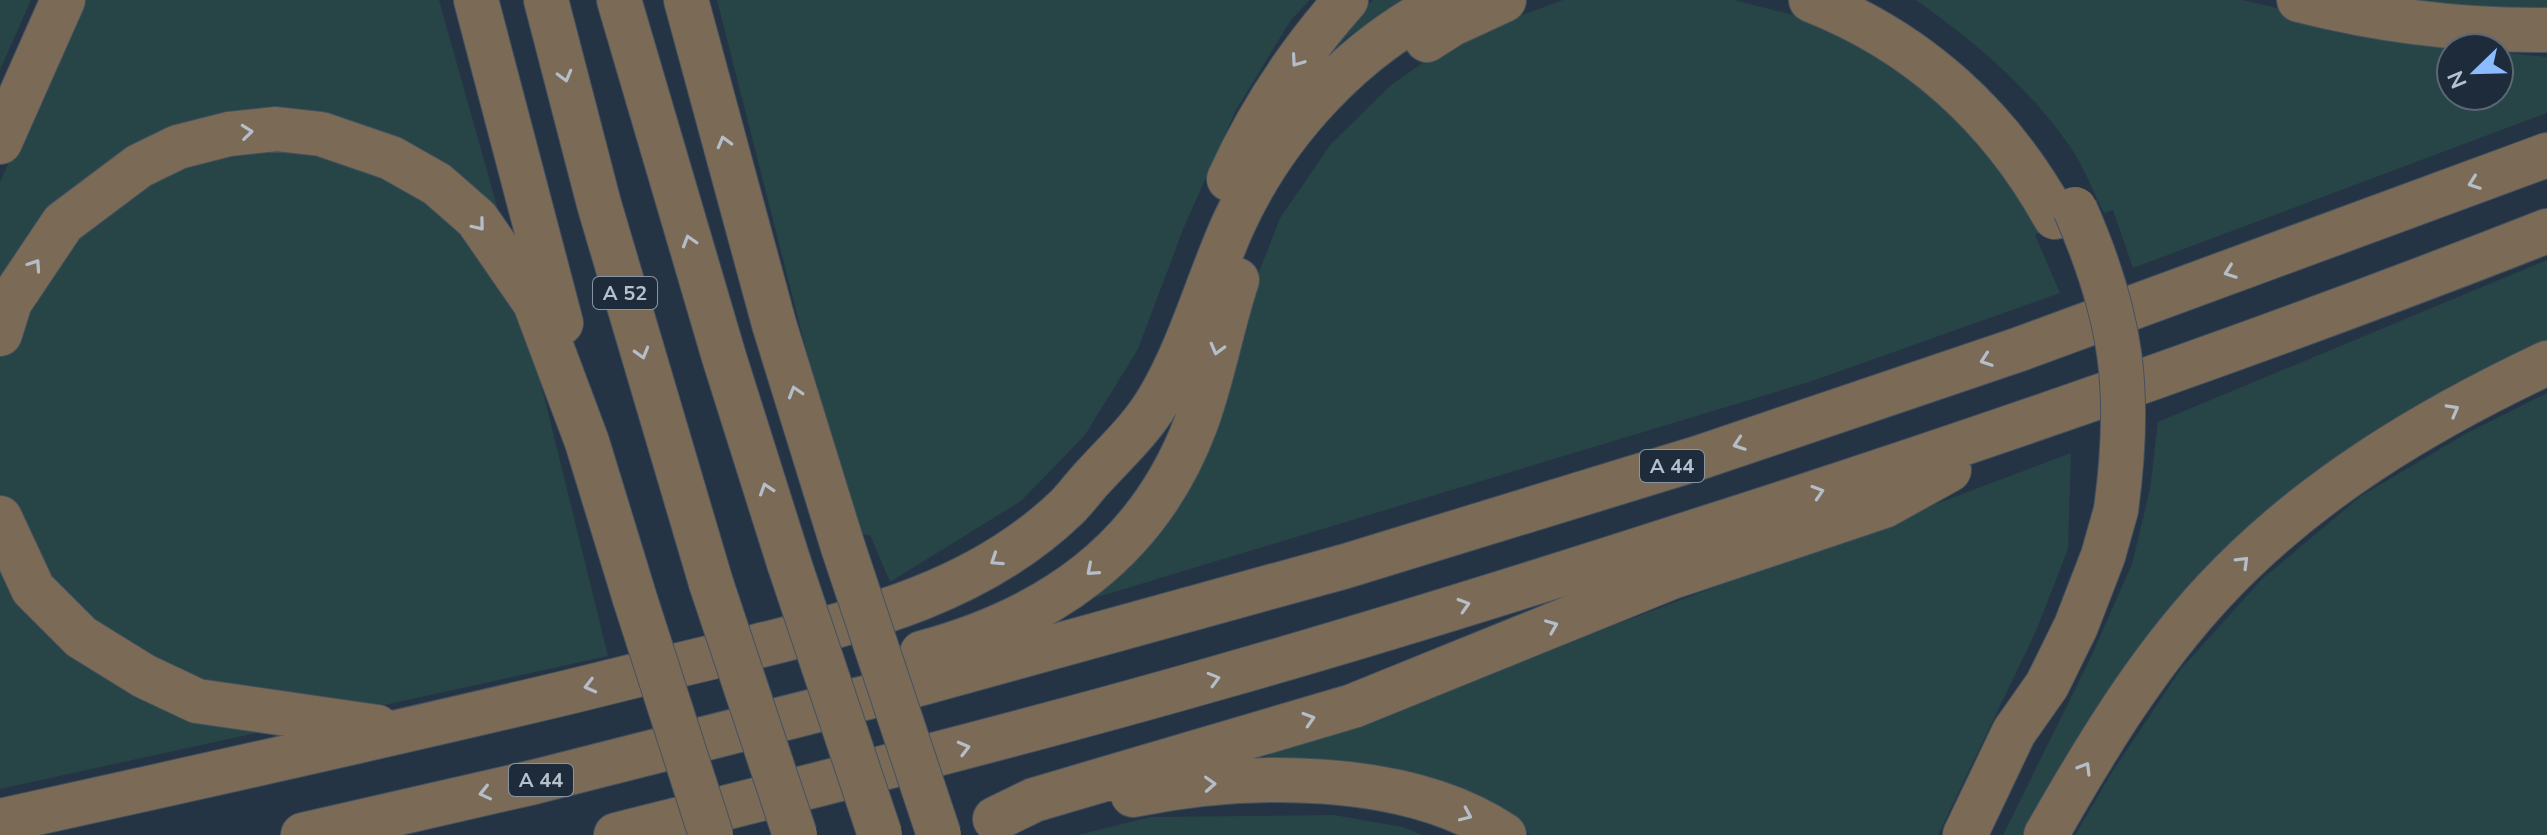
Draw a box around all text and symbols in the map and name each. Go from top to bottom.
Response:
north arrow [2435,32,2515,112]
one-way arrow [1292,52,1307,66]
text: N [2440,66,2475,93]
one-way arrow [556,68,573,82]
one-way arrow [241,124,254,141]
one-way arrow [717,135,734,149]
one-way arrow [2468,173,2482,190]
one-way arrow [470,216,484,231]
one-way arrow [682,234,698,248]
one-way arrow [25,259,40,273]
one-way arrow [2224,263,2238,279]
road number: A 52 [593,277,657,309]
one-way arrow [1210,342,1227,356]
one-way arrow [633,346,649,360]
one-way arrow [1979,351,1993,367]
one-way arrow [788,386,804,399]
one-way arrow [2444,404,2459,420]
one-way arrow [1733,434,1747,450]
road number: A 44 [1640,450,1704,482]
one-way arrow [759,483,775,496]
one-way arrow [1811,485,1824,501]
one-way arrow [991,550,1005,565]
one-way arrow [2234,557,2248,571]
one-way arrow [1087,561,1101,575]
one-way arrow [1456,598,1470,614]
one-way arrow [1544,620,1558,636]
one-way arrow [1207,672,1221,688]
one-way arrow [584,677,597,694]
one-way arrow [1302,712,1316,728]
one-way arrow [956,740,970,757]
one-way arrow [2075,762,2091,777]
road number: A 44 [509,764,573,796]
one-way arrow [1204,776,1217,793]
one-way arrow [479,784,493,801]
one-way arrow [1457,805,1472,821]

